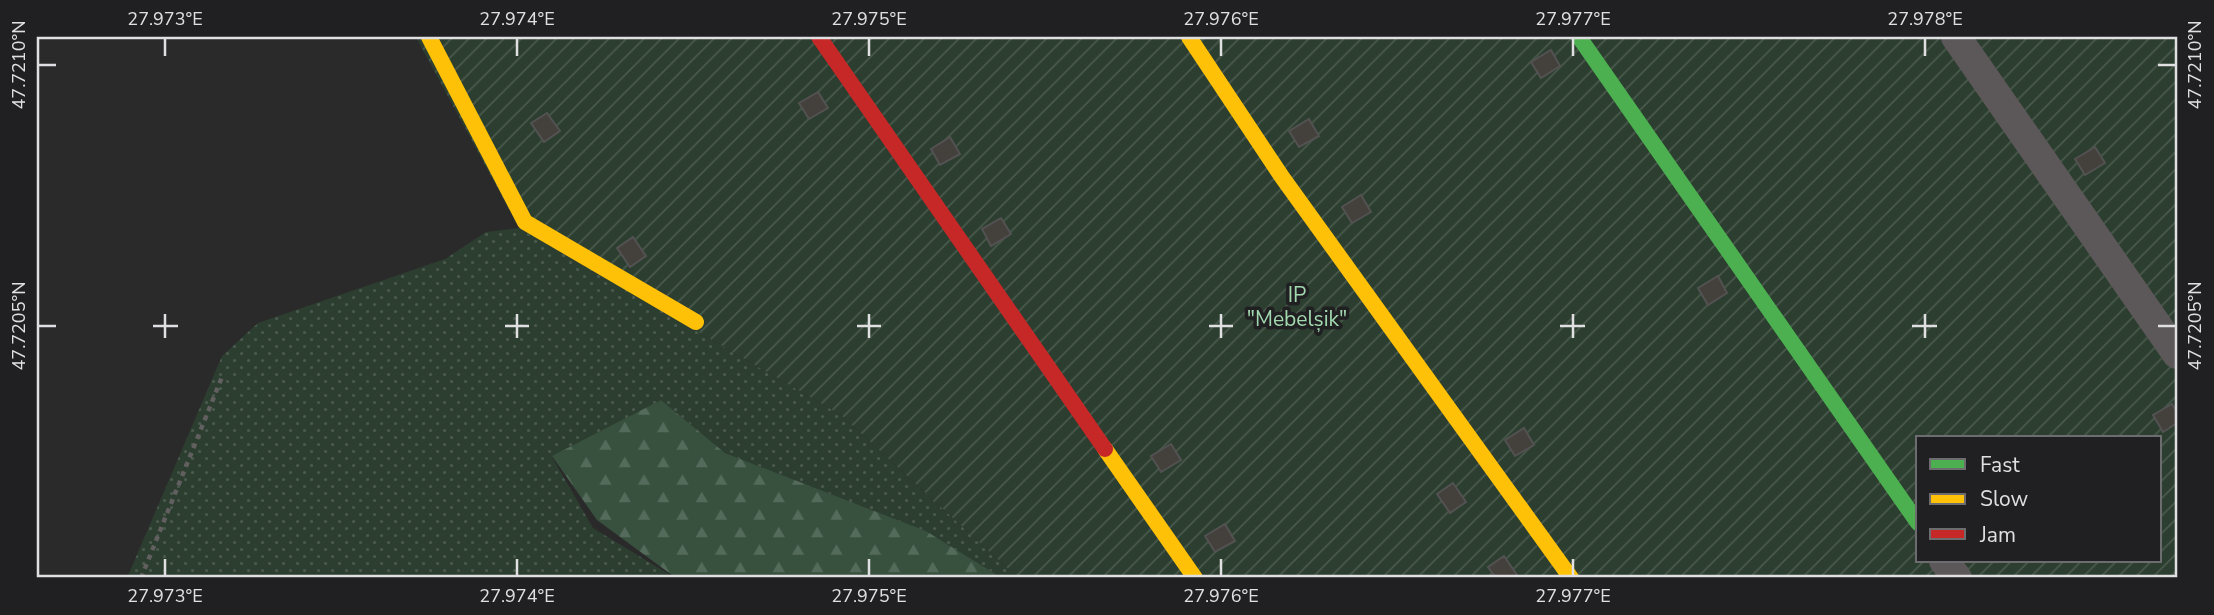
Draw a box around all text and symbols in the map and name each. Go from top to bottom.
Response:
text: 27.973°E [127,7,203,31]
text: 27.974°E [479,7,555,31]
text: 27.975°E [831,7,907,31]
text: 27.976°E [1183,7,1259,31]
text: 27.977°E [1535,7,1611,31]
text: 27.978°E [1887,7,1963,31]
text: 47.7210°N [7,21,31,109]
text: 47.7210°N [2183,21,2207,109]
park label: IP "Mebelșik" [1247,281,1347,333]
text: 47.7205°N [7,282,31,370]
text: 47.7205°N [2183,282,2207,370]
legend [1916,436,2162,562]
text: Fast [1980,451,2020,479]
text: Slow [1980,485,2029,513]
text: Jam [1979,521,2016,549]
text: 27.973°E [127,584,203,608]
text: 27.974°E [479,584,555,608]
text: 27.975°E [831,584,907,608]
text: 27.976°E [1183,584,1259,608]
text: 27.977°E [1535,584,1611,608]

